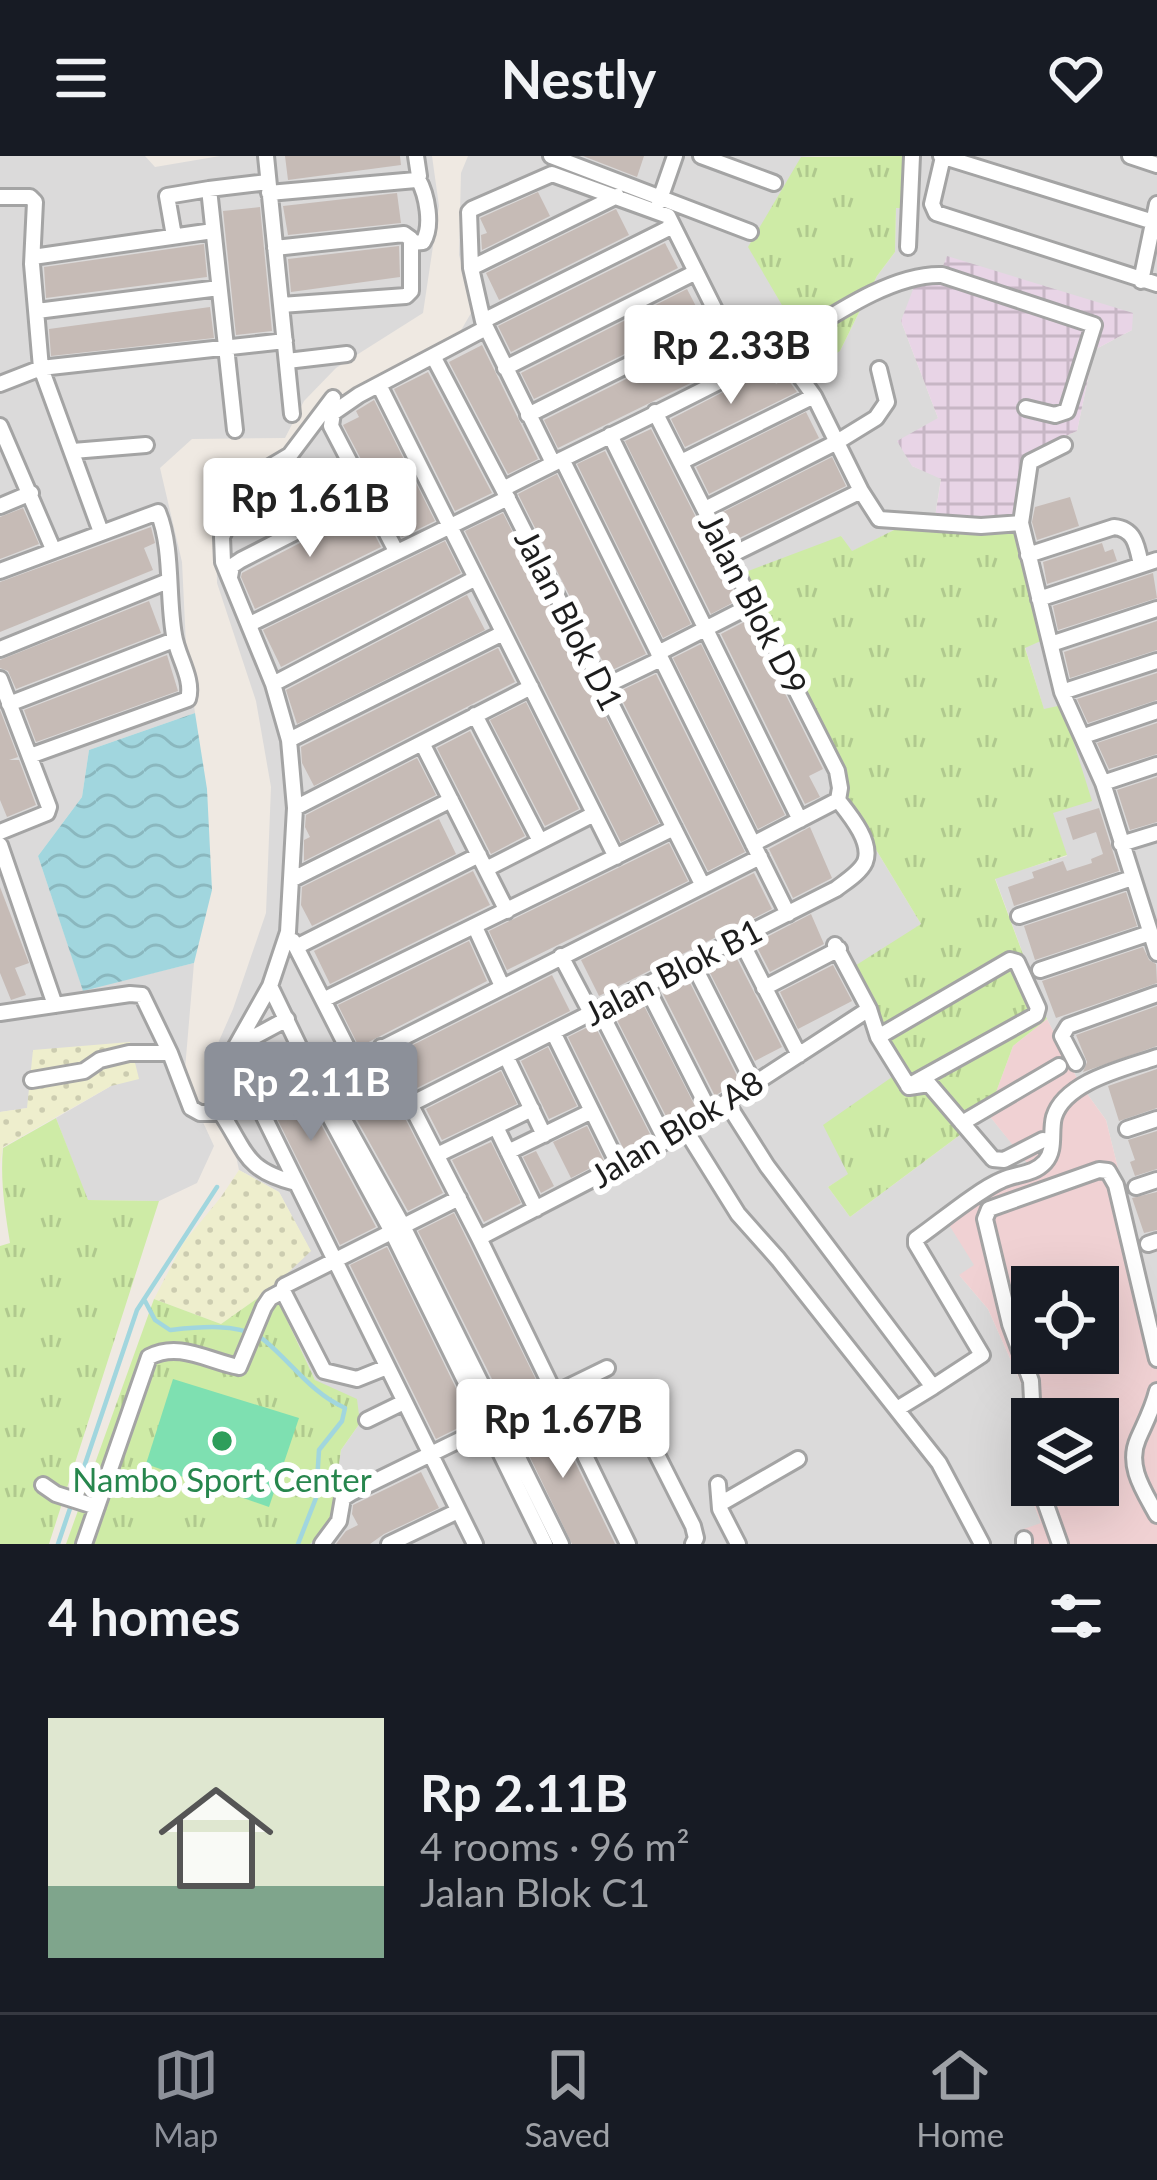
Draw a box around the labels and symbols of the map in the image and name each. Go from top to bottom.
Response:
pin: Rp 2.33B [607,305,855,407]
pin: Rp 1.61B [186,458,434,560]
street label: Jalan Blok D9 [691,506,817,701]
street label: Jalan Blok D1 [507,522,633,717]
street label: Jalan Blok B1 [577,909,768,1033]
pin: Rp 2.11B [187,1042,435,1144]
street label: Jalan Blok A8 [583,1061,770,1195]
pin: Rp 1.67B [439,1379,687,1481]
marker: Nambo Sport Center [209,1428,235,1454]
place label: Nambo Sport Center [72,1459,372,1499]

